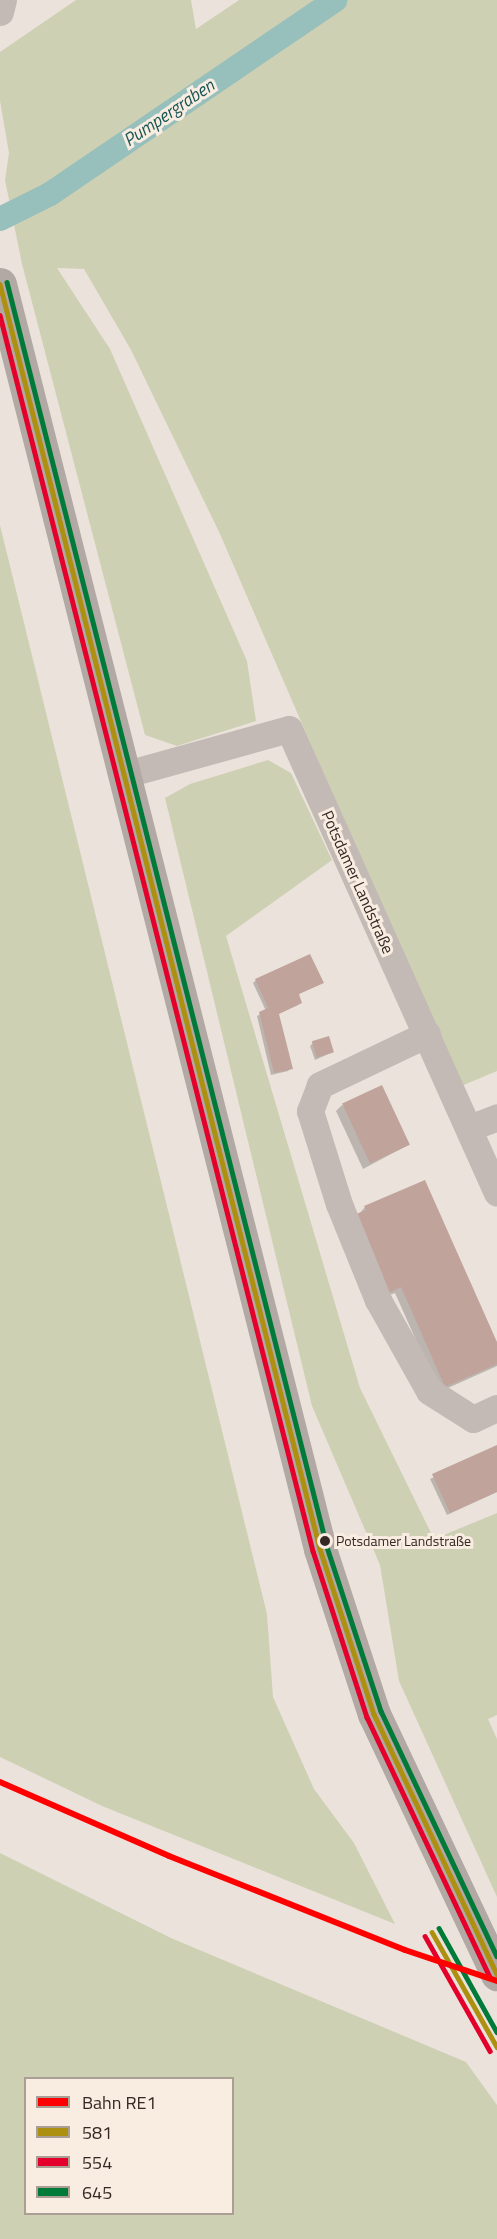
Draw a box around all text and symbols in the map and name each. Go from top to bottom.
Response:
water label: Pumpergraben [120,75,218,151]
street label: Potsdamer Landstraße [318,808,398,956]
place label: Potsdamer Landstraße [336,1533,471,1549]
marker: Potsdamer Landstraße [319,1535,331,1547]
legend [24,2077,234,2215]
text: Bahn RE1 [82,2089,157,2116]
text: 581 [82,2119,112,2146]
text: 554 [82,2149,112,2176]
text: 645 [82,2179,112,2206]

